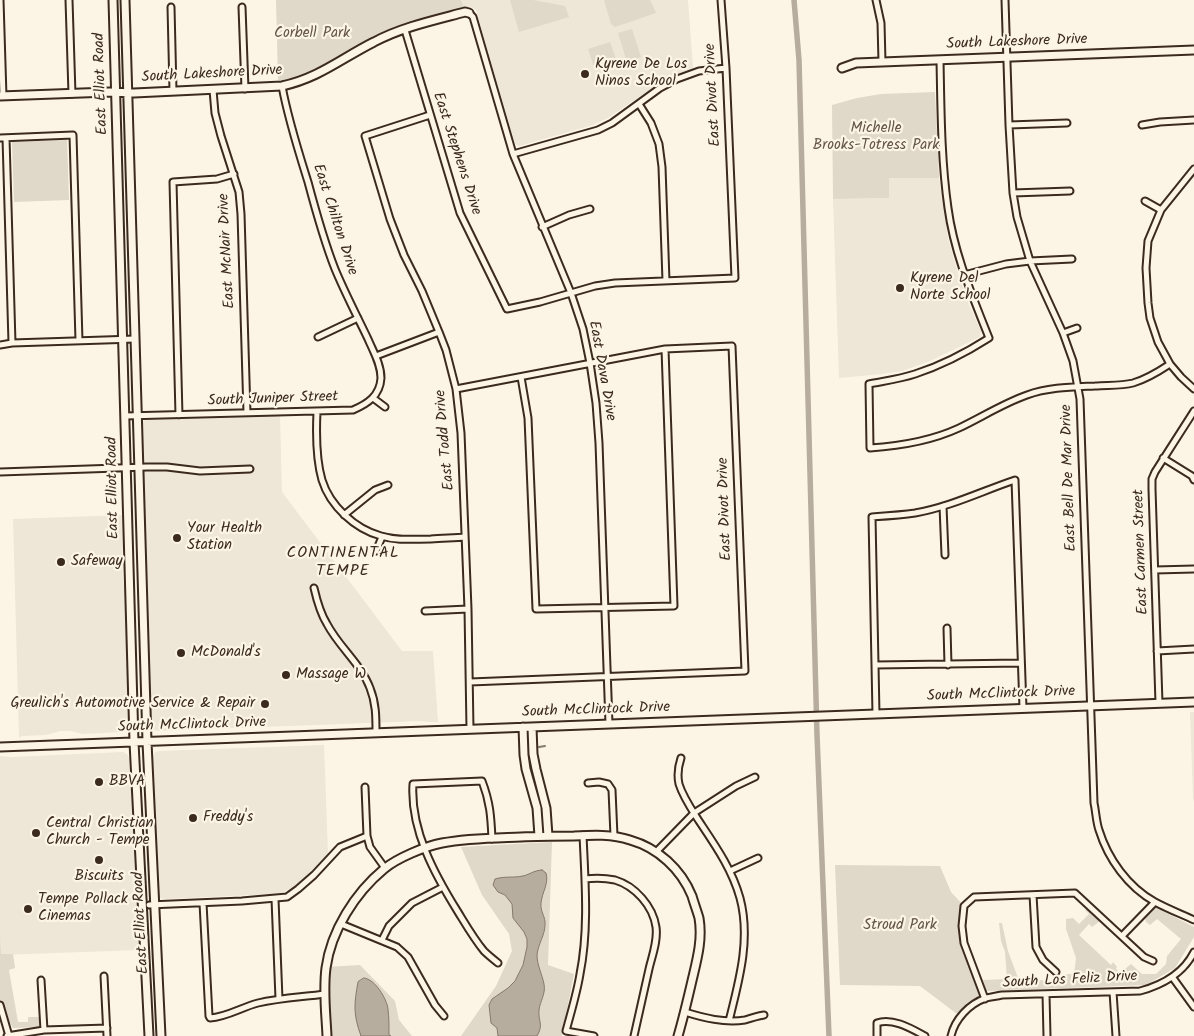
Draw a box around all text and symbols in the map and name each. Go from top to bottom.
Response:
park label: Corbell Park [274,25,350,43]
street label: South Lakeshore Drive [946,32,1088,54]
street label: East Elliot Road [91,33,113,135]
street label: East Divot Drive [702,43,726,147]
place label: Kyrene De Los Ninos School [595,56,687,91]
street label: South Lakeshore Drive [141,62,283,88]
marker: Kyrene De Los Ninos School [579,68,591,80]
street label: East Stephens Drive [428,90,484,218]
park label: Michelle Brooks-Totress Park [813,120,939,155]
street label: East Chilton Drive [307,162,361,278]
street label: East McNair Drive [216,193,240,309]
place label: Kyrene Del Norte School [910,270,990,305]
marker: Kyrene Del Norte School [894,282,906,294]
street label: East Dava Drive [583,320,619,422]
street label: South Juniper Street [207,389,339,411]
street label: East Todd Drive [433,389,459,491]
street label: East Bell De Mar Drive [1058,404,1082,552]
street label: East Elliot Road [104,437,124,539]
street label: East Divot Drive [715,457,737,561]
street label: East Carmen Street [1131,489,1153,615]
place label: Your Health Station [187,520,262,555]
marker: Your Health Station [171,532,183,544]
district label: CONTINENTAL TEMPE [285,544,401,582]
place label: Safeway [71,553,123,571]
marker: Safeway [55,556,67,568]
place label: McDonald's [191,644,261,662]
marker: McDonald's [175,647,187,659]
place label: Massage W [296,666,366,684]
marker: Massage W [280,669,292,681]
street label: South McClintock Drive [927,683,1075,707]
place label: Greulich's Automotive Service & Repair [10,695,255,713]
marker: Greulich's Automotive Service & Repair [259,698,271,710]
street label: South McClintock Drive [522,699,670,723]
street label: South McClintock Drive [118,714,266,738]
place label: BBVA [109,773,145,791]
marker: BBVA [93,776,105,788]
place label: Freddy's [203,809,253,827]
marker: Freddy's [187,812,199,824]
place label: Central Christian Church - Tempe [46,815,154,850]
marker: Central Christian Church - Tempe [30,827,42,839]
marker: Biscuits [93,854,105,866]
place label: Biscuits [74,868,124,886]
street label: East Elliot Road [130,871,154,975]
place label: Tempe Pollack Cinemas [38,891,128,926]
marker: Tempe Pollack Cinemas [22,903,34,915]
park label: Stroud Park [863,917,937,935]
street label: South Los Feliz Drive [1002,968,1138,994]

